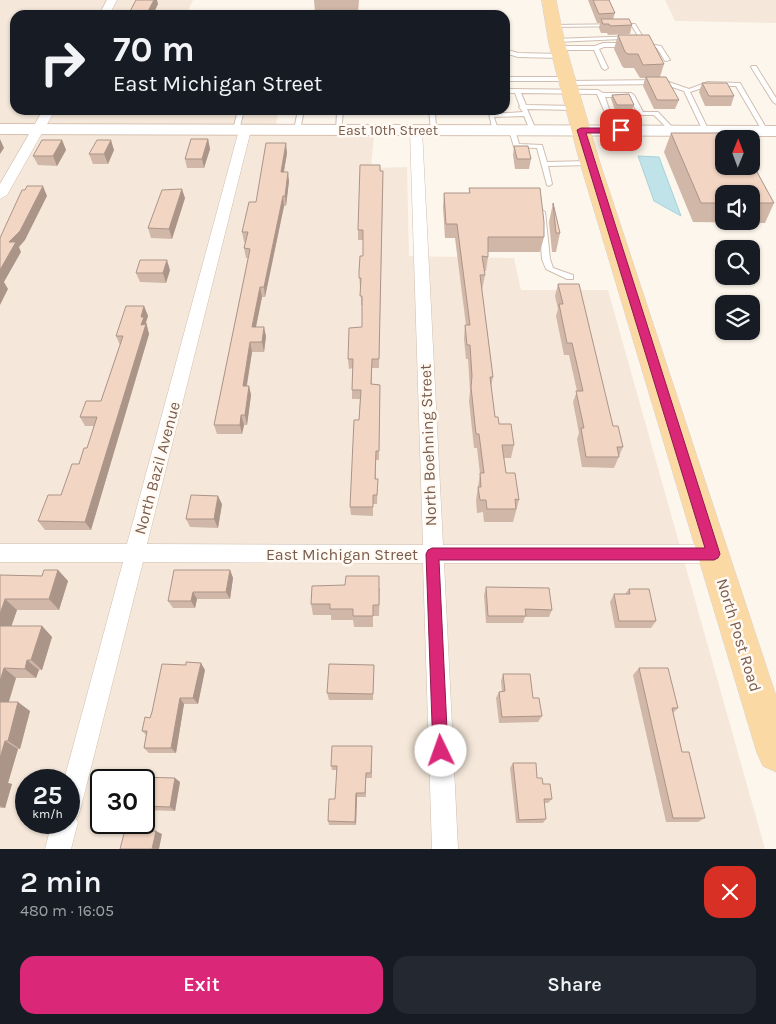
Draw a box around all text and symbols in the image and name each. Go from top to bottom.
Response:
text: 70 m [113,29,195,70]
icon: right [30,30,95,95]
text: East Michigan Street [113,71,322,97]
pin [600,109,642,151]
icon: arrive [607,116,635,144]
street label: East 10th Street [338,122,438,139]
north arrow [715,130,760,175]
map controls [715,130,760,340]
button: sound [715,185,760,230]
button: search [715,240,760,285]
button: layers [715,295,760,340]
street label: North Boehning Street [416,364,440,526]
street label: North Bazil Avenue [130,399,184,537]
street label: East Michigan Street [266,545,418,564]
street label: North Post Road [713,576,765,694]
position arrow [414,724,466,776]
speed limit sign: 30 [90,769,155,834]
text: 25 [33,781,62,810]
text: km/h [32,807,63,821]
text: 2 min [20,864,102,900]
button: close [704,866,756,918]
text: 480 m · 16:05 [20,901,114,920]
button: Exit [20,956,383,1014]
button: Share [393,956,756,1014]

